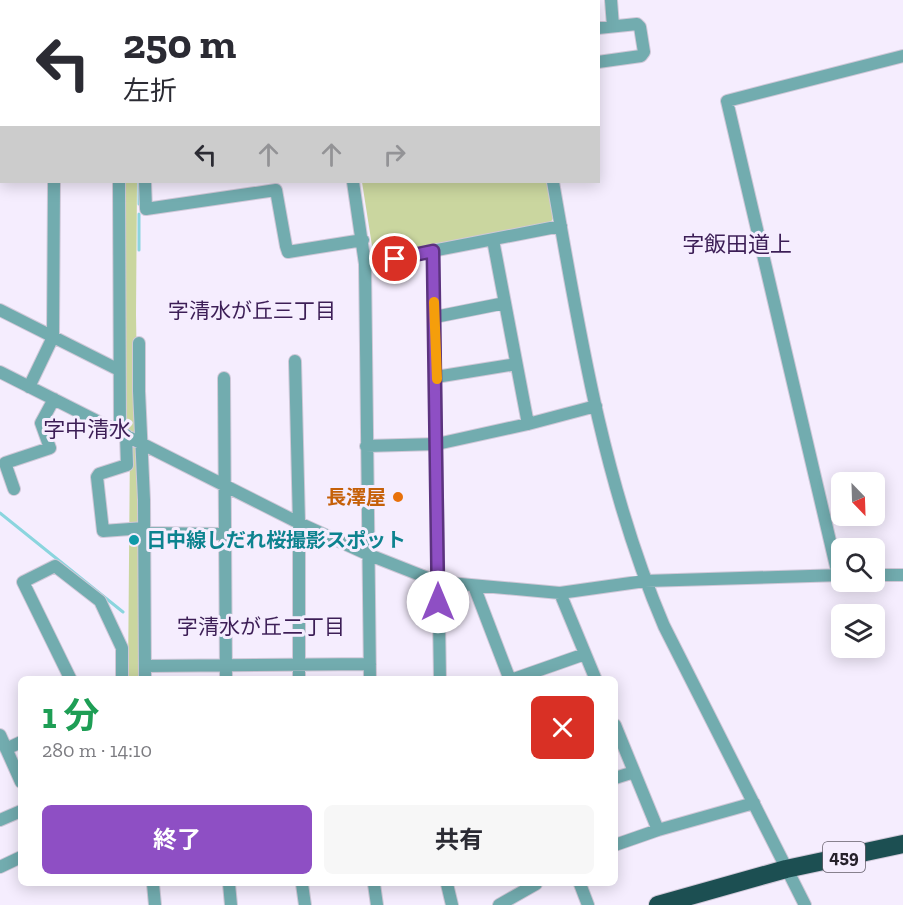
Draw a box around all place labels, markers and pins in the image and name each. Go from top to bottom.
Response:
pin [369,233,420,284]
place label: 長澤屋 [326,485,386,509]
marker: 長澤屋 [391,490,405,504]
place label: 日中線しだれ桜撮影スポット [146,528,406,552]
marker: 日中線しだれ桜撮影スポット [127,533,141,547]

